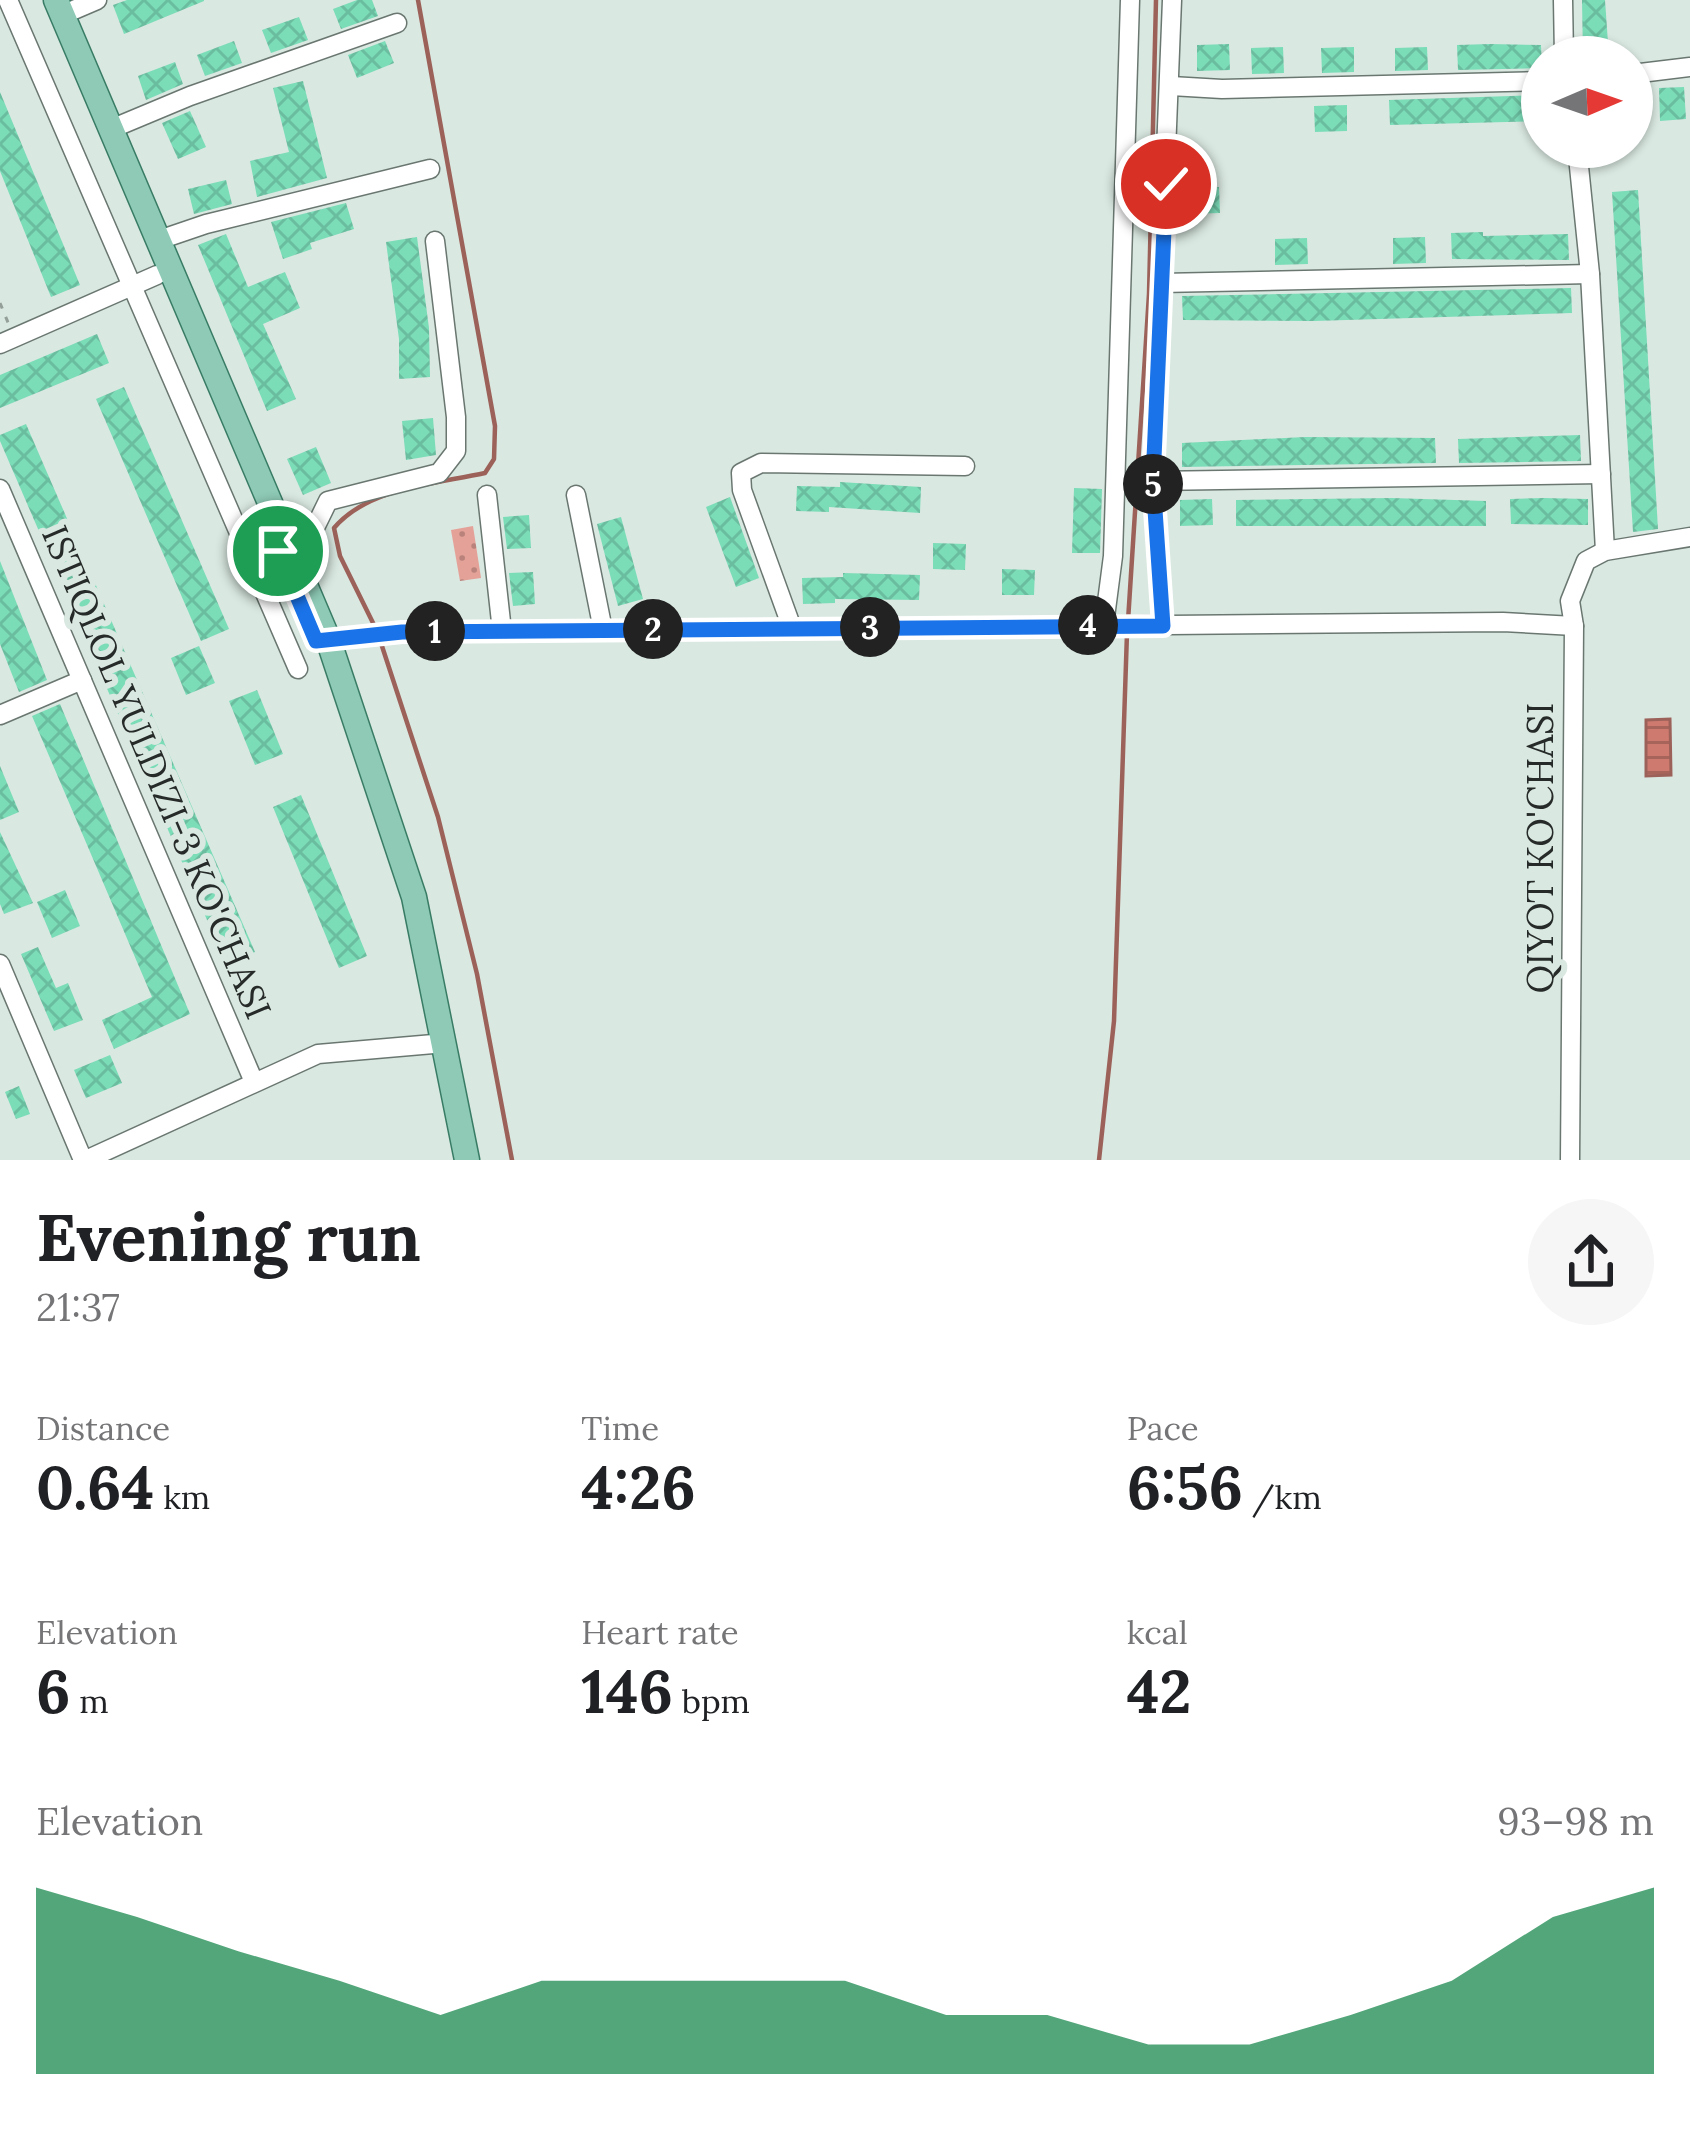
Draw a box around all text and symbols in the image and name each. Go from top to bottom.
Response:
north arrow [1521,36,1653,168]
map controls [1521,36,1653,168]
pin [1115,133,1217,235]
icon: check [1133,151,1199,217]
pin: 5 [1123,454,1183,514]
text: 5 [1144,463,1162,505]
pin [227,500,329,602]
icon: arrive [245,518,311,584]
street label: ISTIQLOL YULDIZI-3 KO'CHASI [32,519,282,1025]
pin: 4 [1058,595,1118,655]
pin: 3 [840,597,900,657]
pin: 2 [623,599,683,659]
pin: 1 [405,601,465,661]
text: 4 [1079,604,1097,646]
text: 3 [861,606,879,648]
text: 2 [644,608,662,650]
text: 1 [428,610,442,652]
street label: QIYOT KO'CHASI [1517,702,1563,994]
text: Evening run [36,1195,421,1279]
button: share [1528,1199,1654,1325]
text: 21:37 [36,1282,120,1332]
text: Distance [36,1407,170,1449]
text: Time [581,1407,659,1449]
text: Pace [1127,1407,1199,1449]
text: 0.64 [36,1449,154,1525]
text: 4:26 [581,1449,696,1525]
text: 6:56 [1127,1449,1243,1525]
text: km [154,1476,210,1518]
text: /km [1243,1476,1322,1518]
text: Elevation [36,1611,178,1653]
text: Heart rate [581,1611,739,1653]
text: kcal [1127,1611,1188,1653]
text: 6 [36,1653,71,1729]
text: 146 [581,1653,673,1729]
text: 42 [1127,1653,1191,1729]
text: m [71,1680,109,1722]
text: bpm [673,1680,750,1722]
text: Elevation [36,1796,204,1846]
text: 93–98 m [1497,1796,1654,1846]

